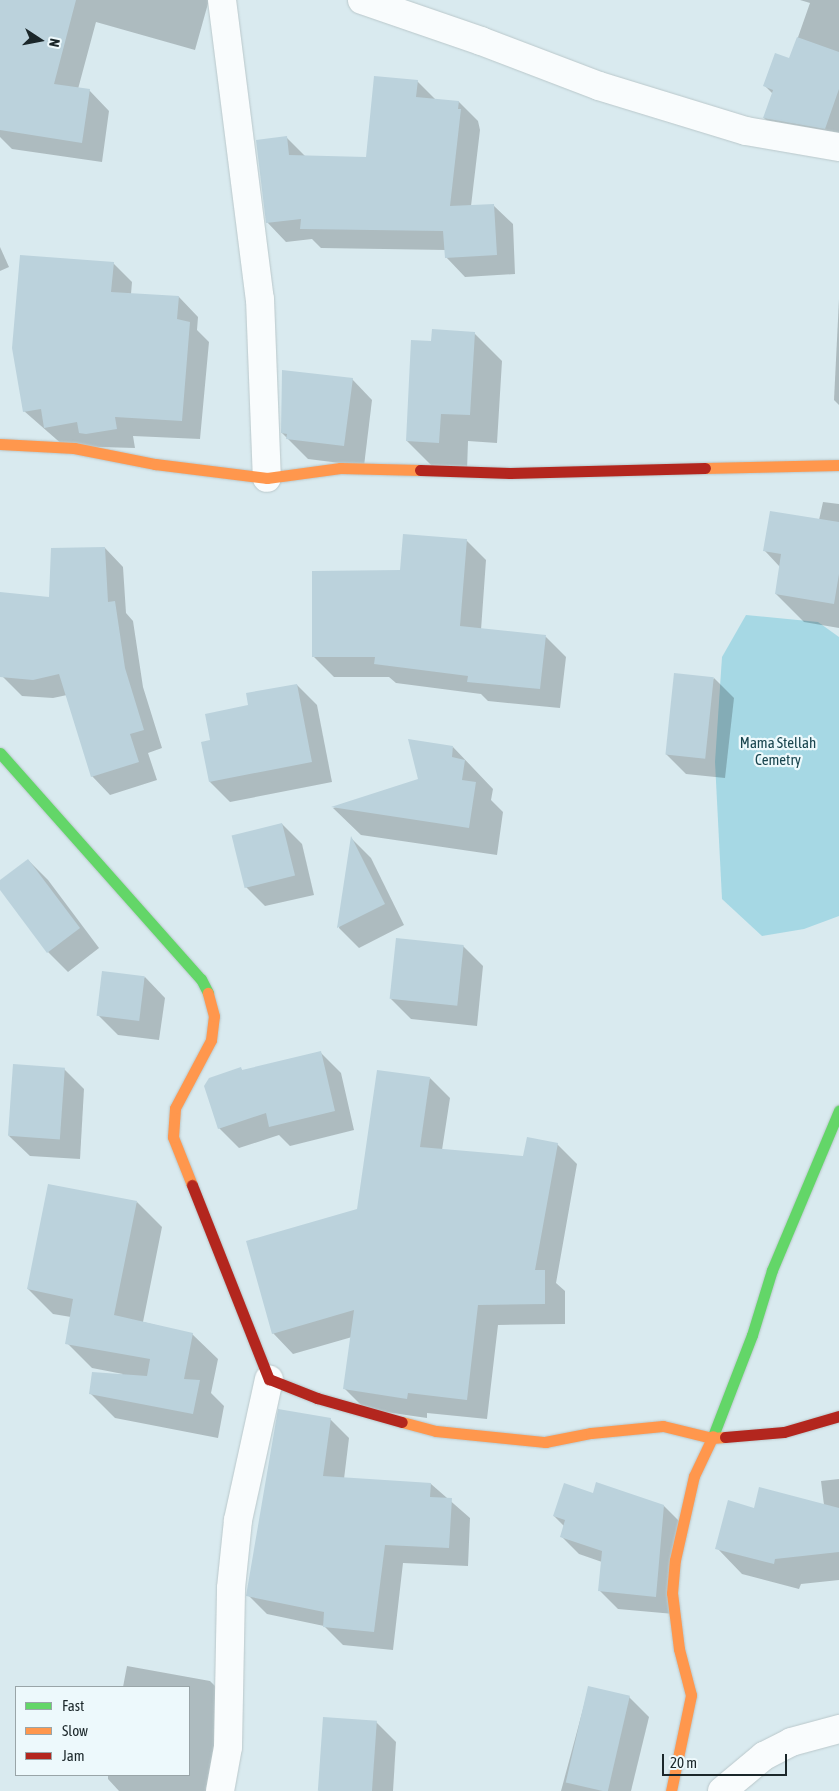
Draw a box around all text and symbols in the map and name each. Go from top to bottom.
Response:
north arrow [15,15,65,65]
text: N [46,37,63,48]
park label: Mama Stellah Cemetry [740,733,816,768]
legend [15,1686,190,1776]
text: Fast [62,1697,84,1714]
text: Slow [62,1722,88,1739]
scale bar [664,1744,789,1776]
text: Jam [62,1747,85,1764]
text: 20 m [670,1754,697,1771]

